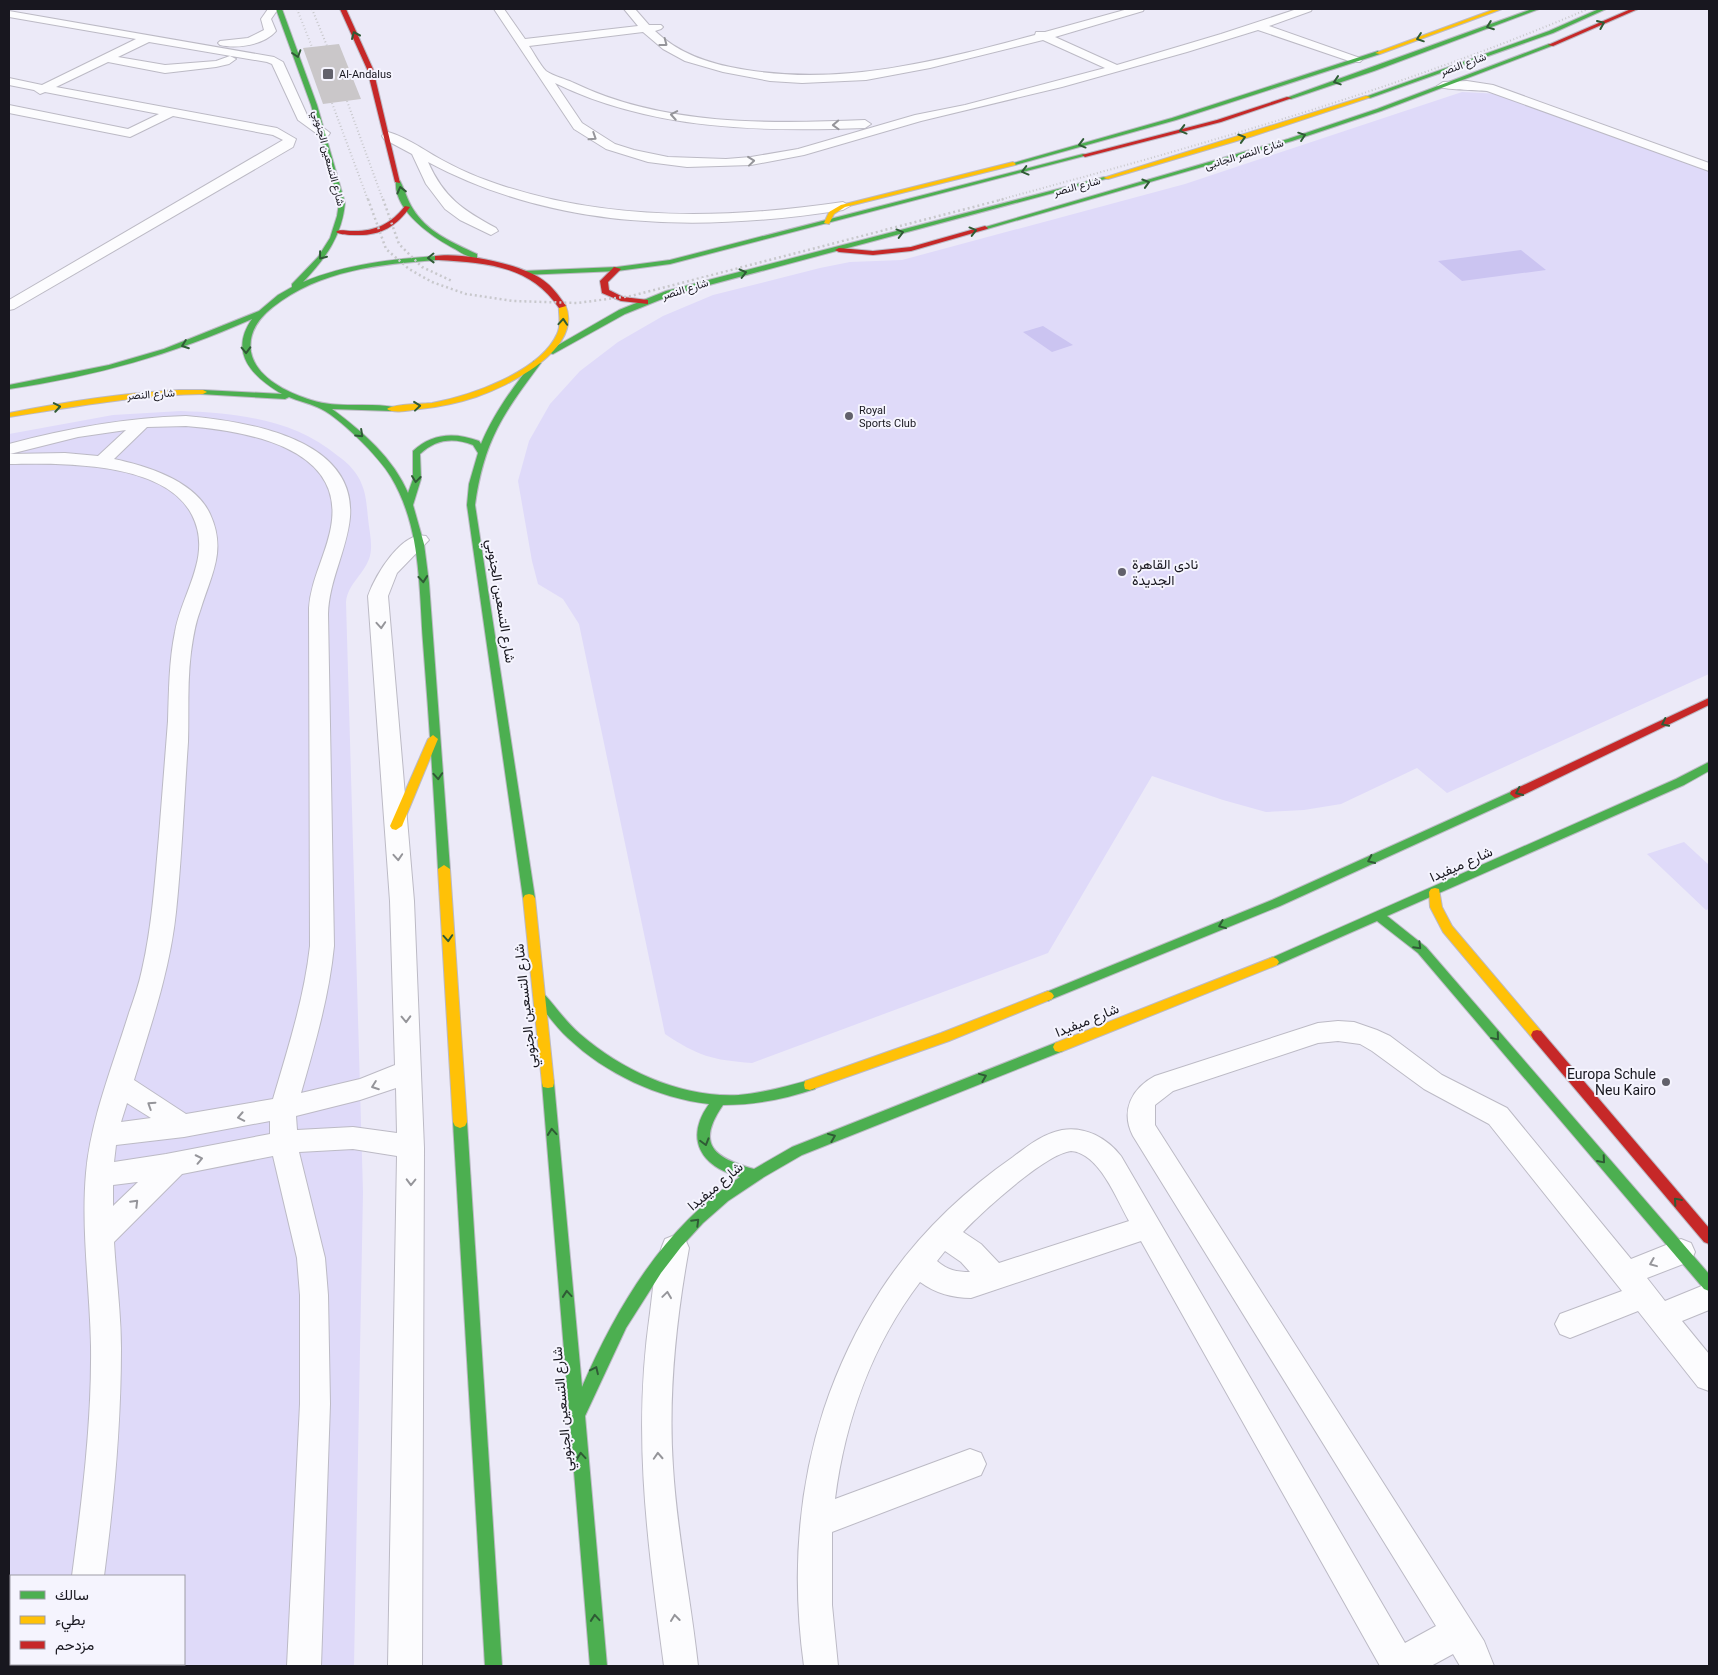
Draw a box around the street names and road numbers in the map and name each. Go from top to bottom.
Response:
street label: شارع النصر [1437,50,1489,80]
street label: شارع التسعين الجنوبي [307,109,348,208]
street label: شارع النصر الجانبى [1203,136,1286,174]
street label: شارع النصر [1051,174,1103,200]
street label: شارع النصر [659,276,711,304]
street label: شارع النصر [126,386,176,404]
street label: شارع التسعين الجنوبي [479,538,519,665]
street label: شارع ميفيدا [1427,843,1496,888]
street label: شارع التسعين الجنوبي [511,943,543,1069]
street label: شارع ميفيدا [1053,1000,1122,1043]
street label: شارع ميفيدا [684,1158,748,1216]
street label: شارع التسعين الجنوبي [549,1346,579,1472]

